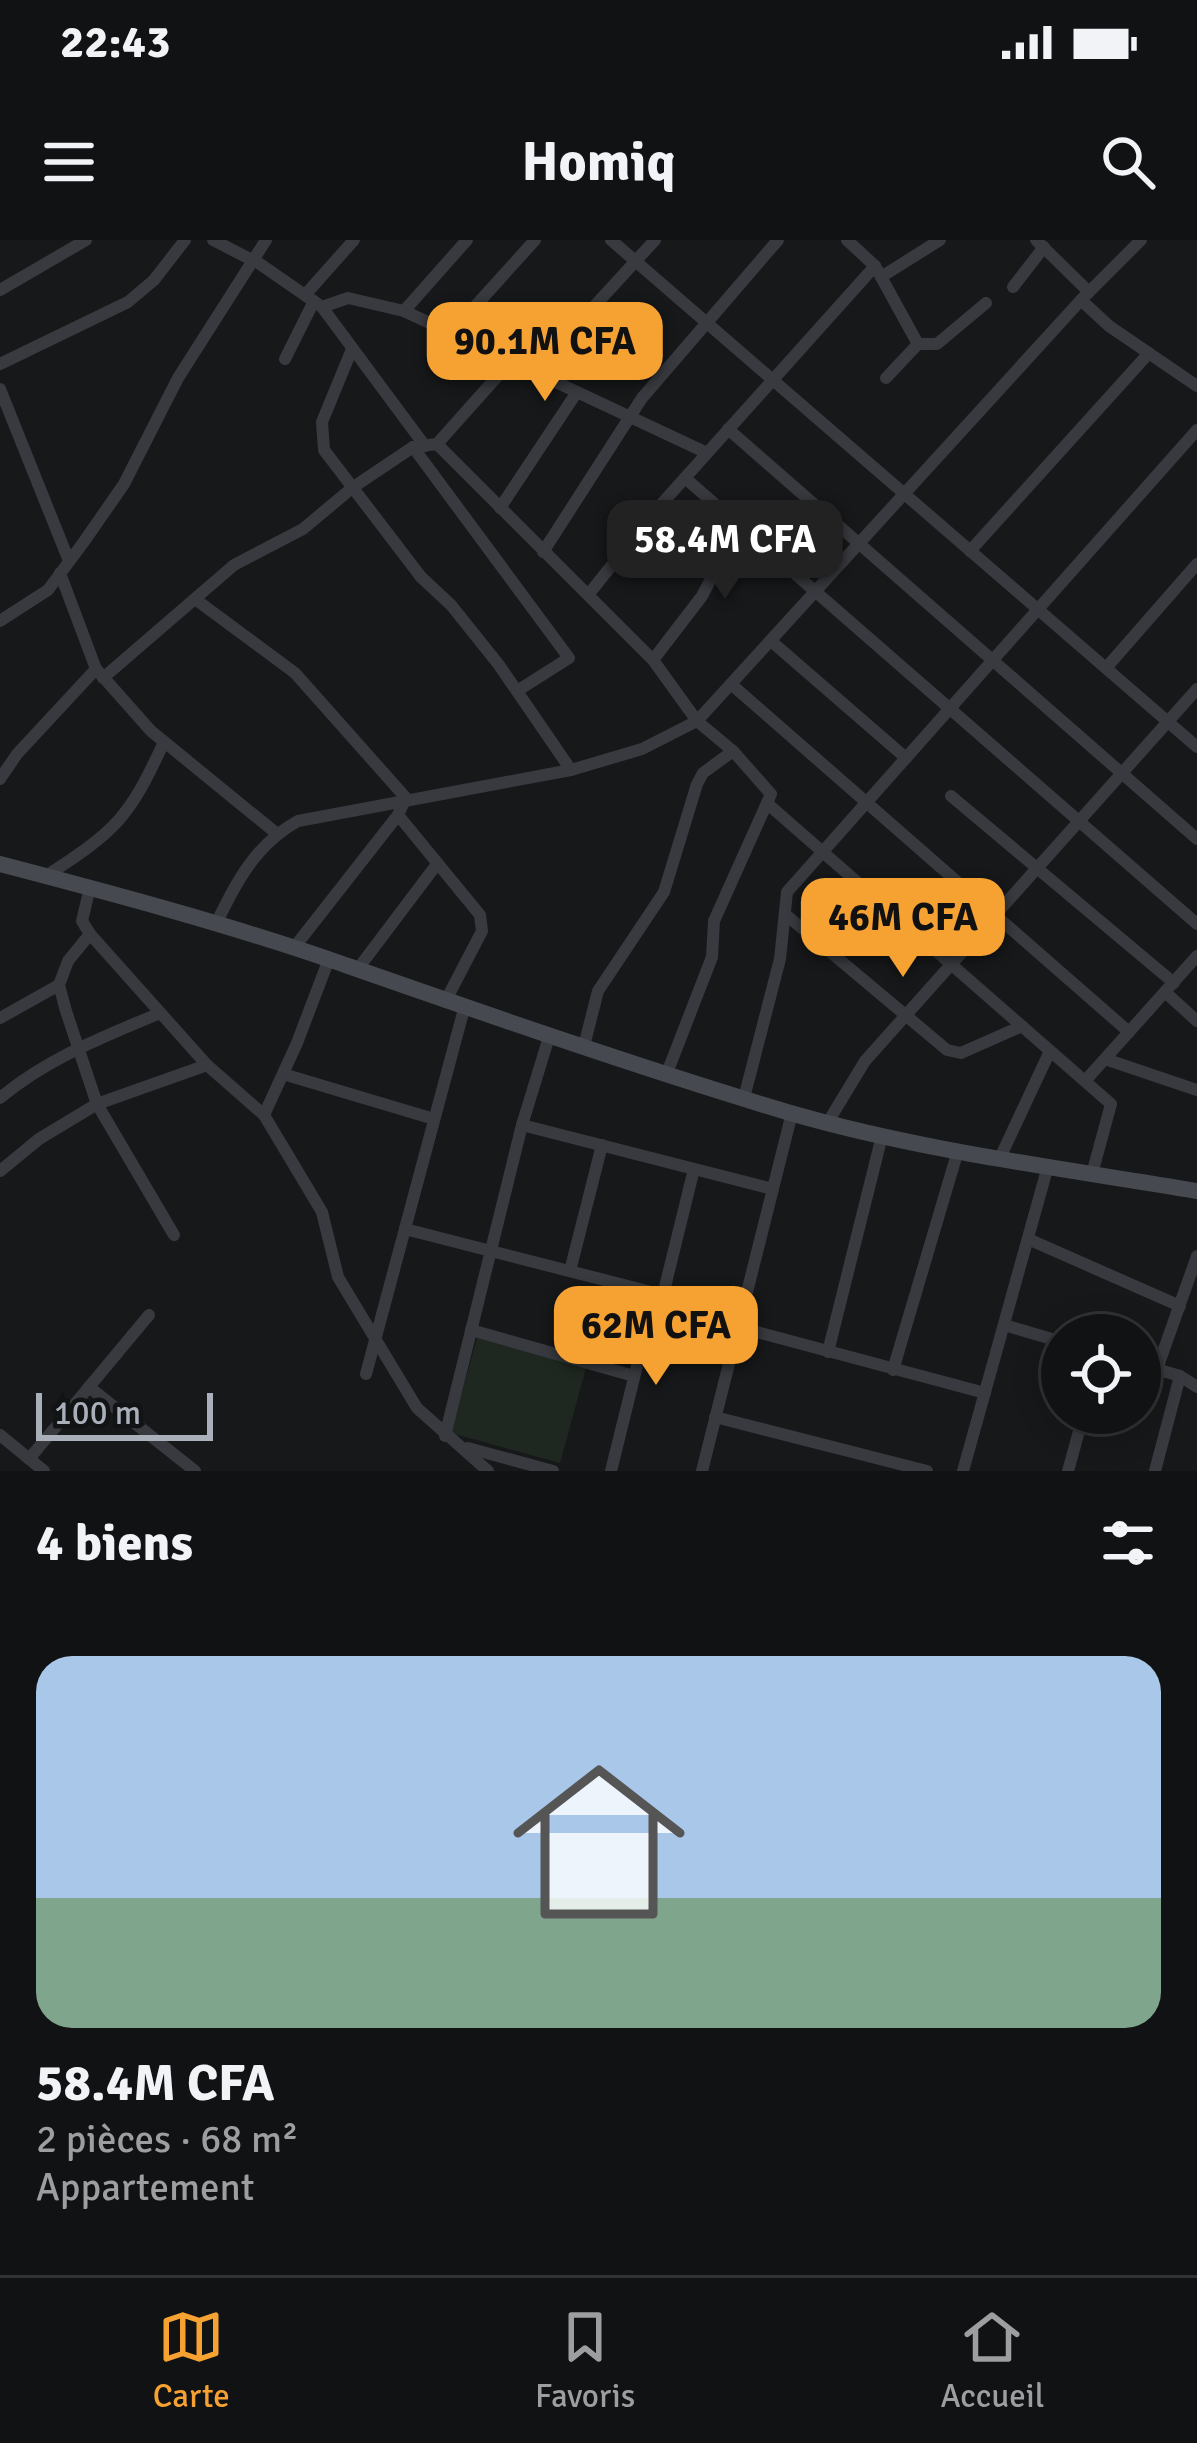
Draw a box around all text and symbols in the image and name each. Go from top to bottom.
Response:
text: 22:43 [60,15,170,70]
icon: menu [36,129,102,195]
text: Homiq [521,129,676,196]
icon: search [1095,129,1161,195]
pin: 90.1M CFA [408,302,682,404]
text: 90.1M CFA [454,317,636,365]
pin: 58.4M CFA [588,500,862,602]
text: 58.4M CFA [634,515,816,563]
pin: 46M CFA [792,878,1014,980]
text: 46M CFA [828,893,978,941]
pin: 62M CFA [545,1286,767,1388]
text: 62M CFA [581,1301,731,1349]
map controls [1041,1314,1161,1434]
button: locate [1041,1314,1161,1434]
scale bar [36,1387,213,1440]
text: 100 m [54,1393,141,1434]
icon: filters [1095,1510,1161,1576]
text: 4 biens [36,1512,193,1575]
icon: home [491,1734,707,1950]
text: 58.4M CFA [36,2052,275,2115]
text: 2 pièces · 68 m² [36,2115,298,2163]
text: Appartement [36,2163,254,2211]
tab: Carte [153,2304,230,2417]
tab: Favoris [535,2304,635,2417]
tab: Accueil [940,2304,1044,2417]

